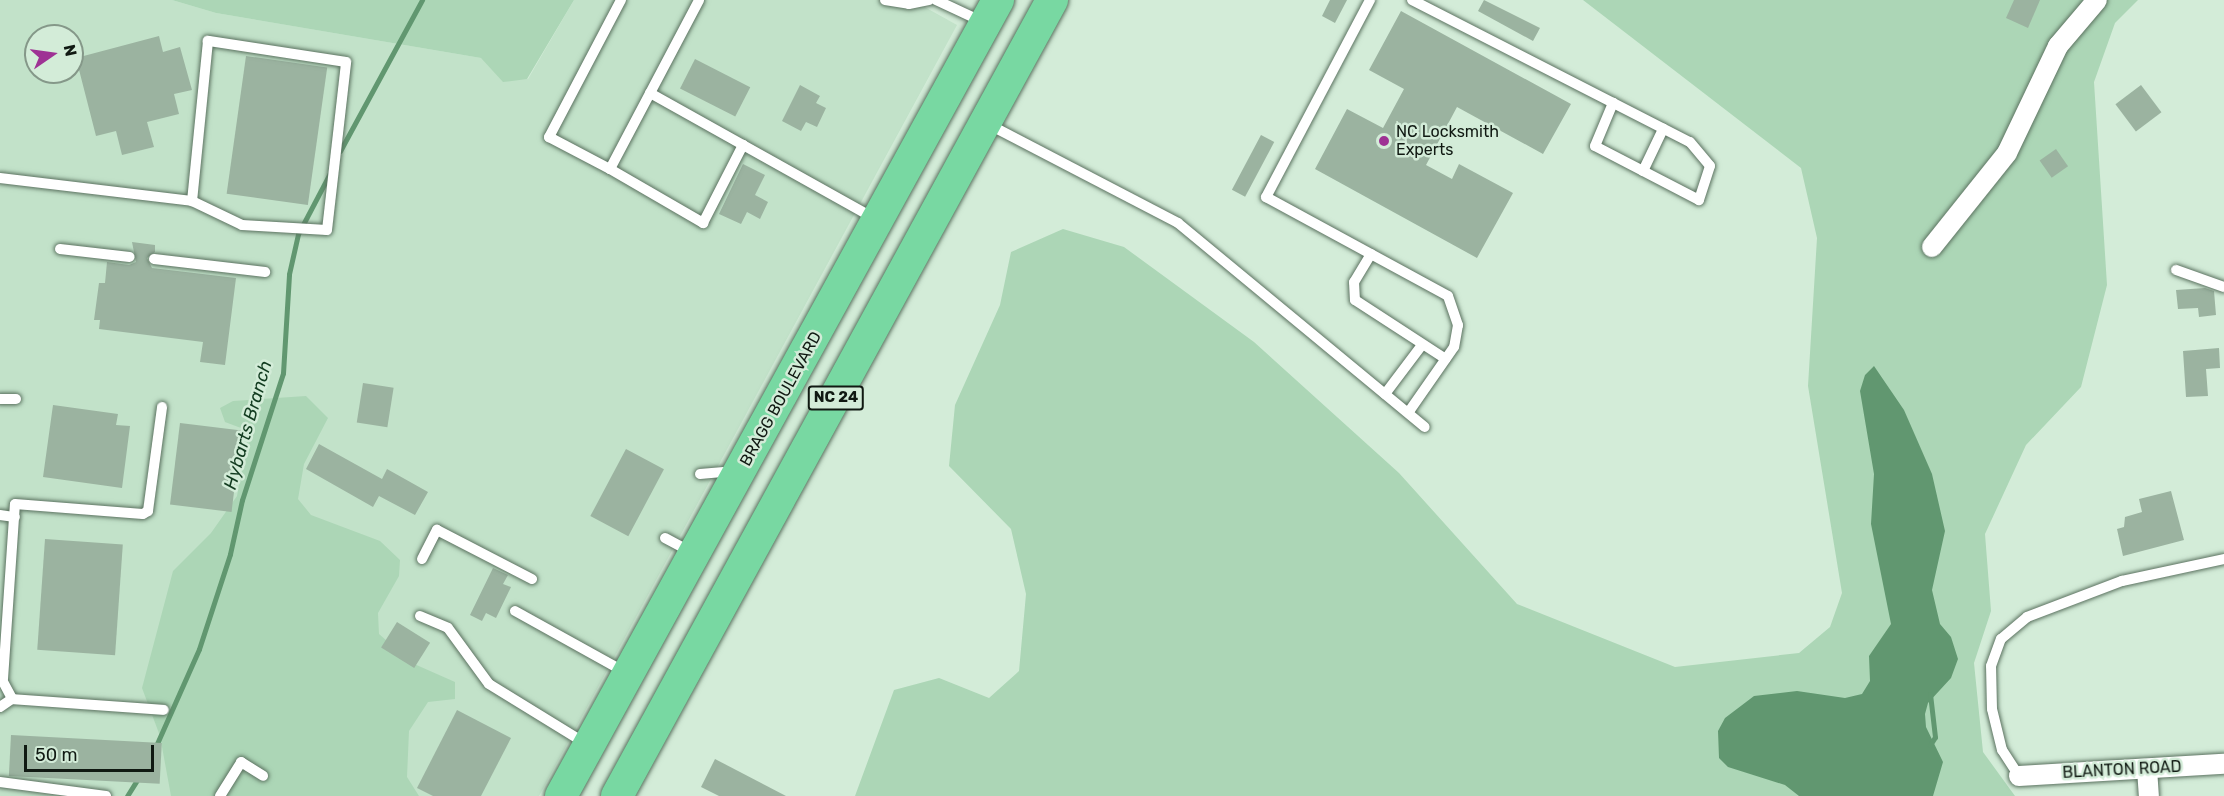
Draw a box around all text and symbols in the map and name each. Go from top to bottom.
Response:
north arrow [24,24,84,84]
text: N [60,43,81,58]
place label: NC Locksmith Experts [1396,122,1499,160]
marker: NC Locksmith Experts [1377,134,1391,148]
street label: BRAGG BOULEVARD [736,328,826,470]
water label: Hybarts Branch [219,358,277,492]
road number: NC 24 [808,386,864,410]
scale bar [27,733,158,771]
text: 50 m [35,744,78,766]
street label: BLANTON ROAD [2062,757,2182,783]

